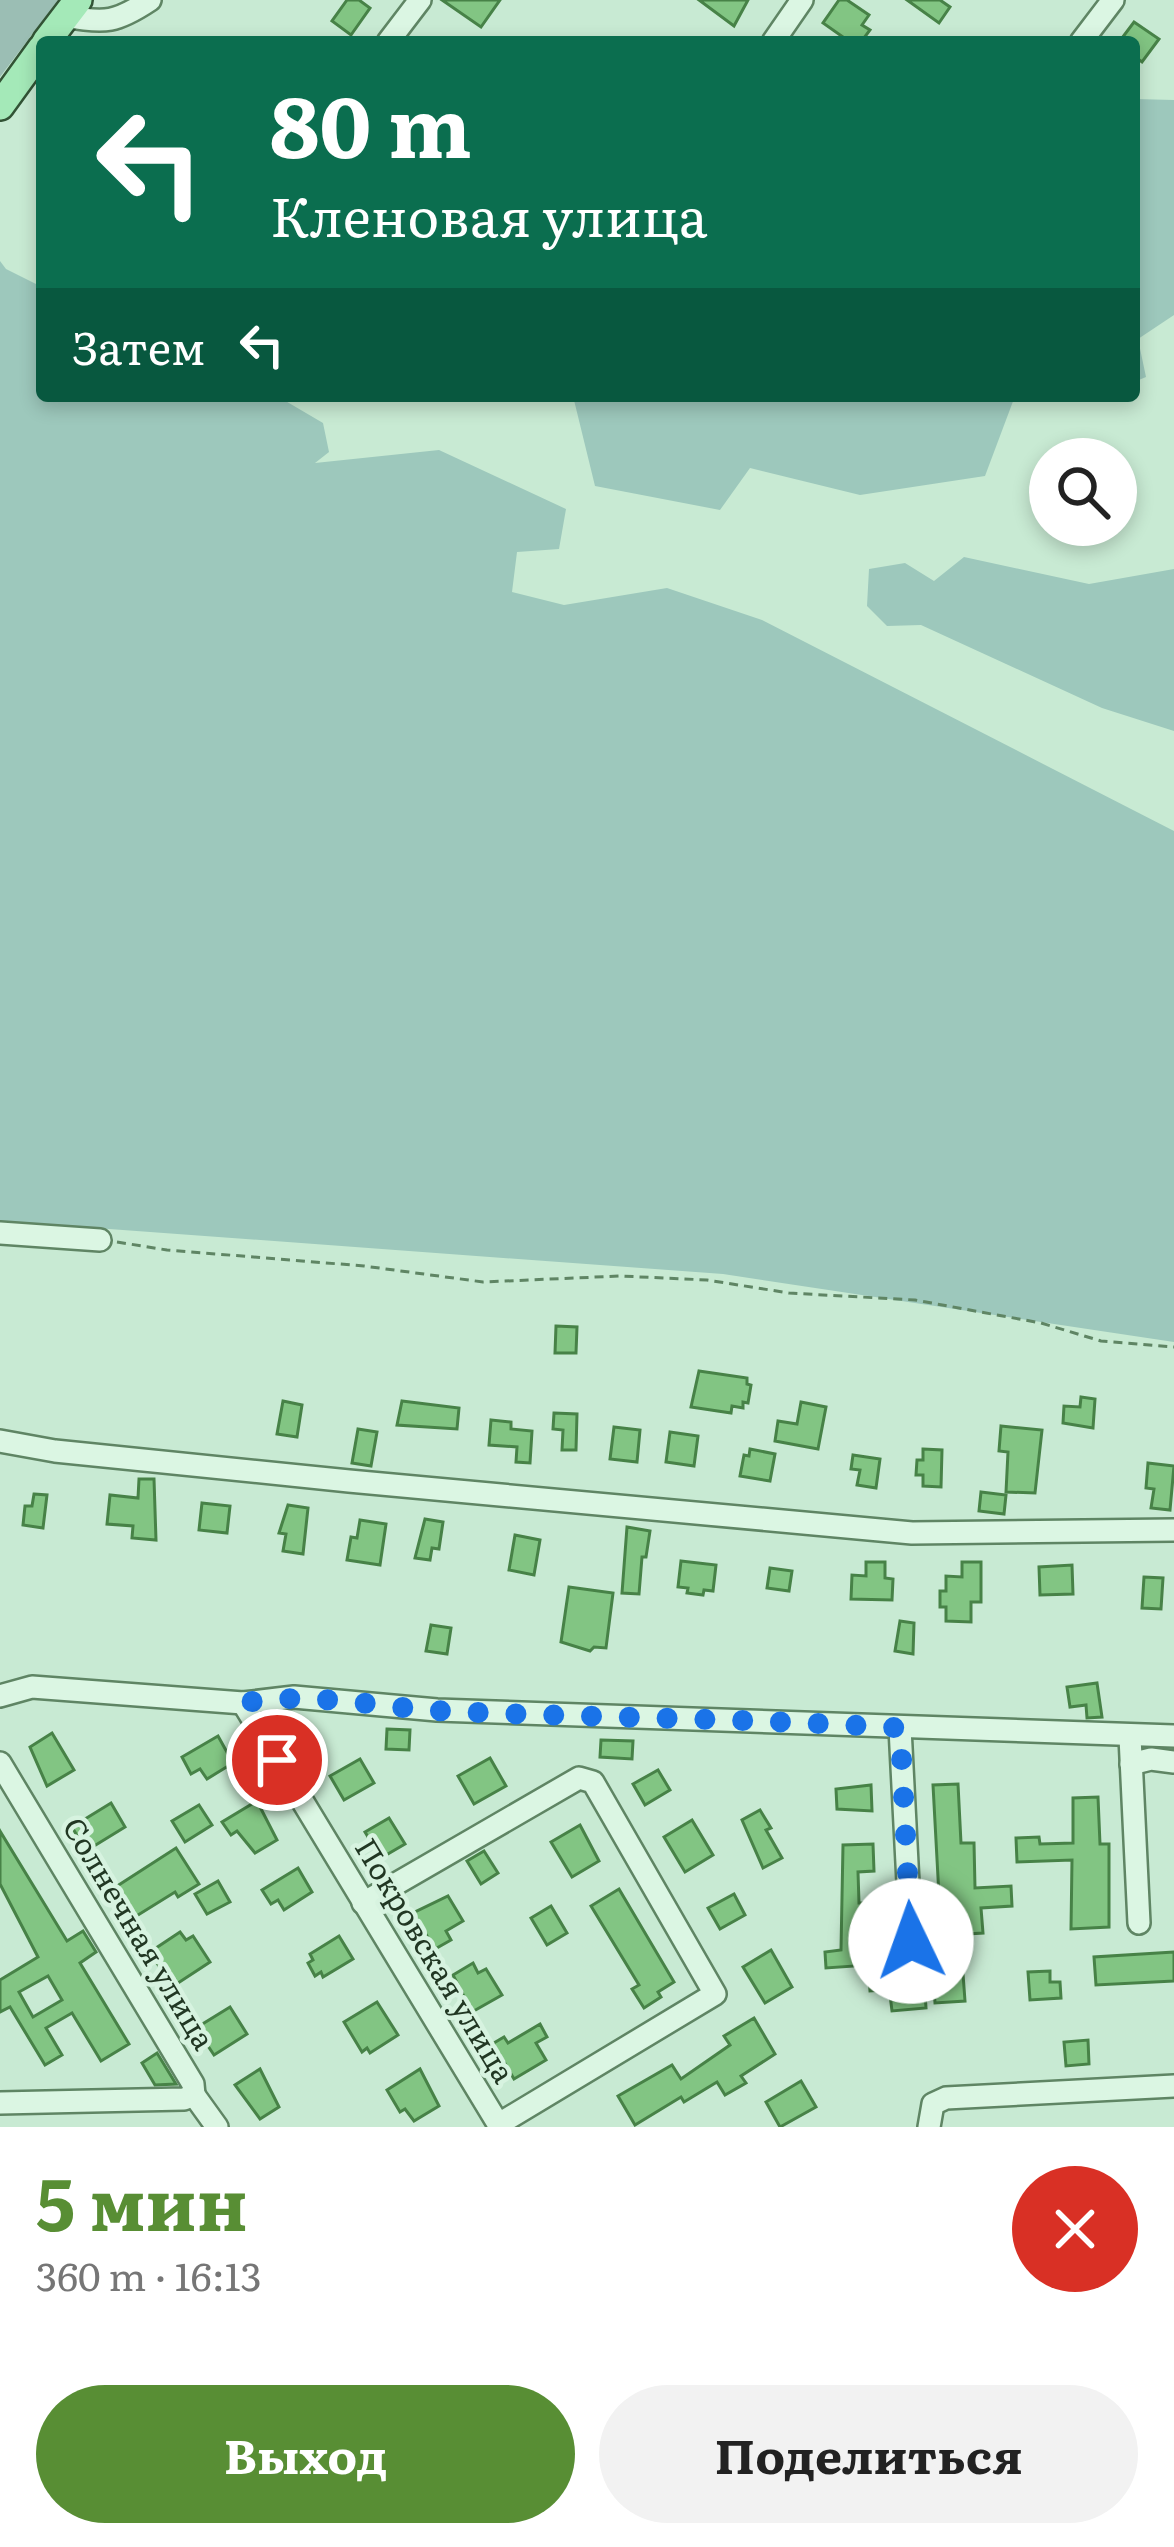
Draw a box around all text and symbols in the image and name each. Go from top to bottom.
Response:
text: 80 m [270,59,472,184]
icon: left [72,84,228,240]
text: Кленовая улица [270,173,708,254]
text: Затем [72,312,205,379]
icon: left [229,312,295,378]
map controls [1029,438,1137,546]
button: search [1029,438,1137,546]
pin [226,1709,328,1811]
icon: arrive [244,1727,310,1793]
street label: Солнечная улица [54,1808,228,2058]
street label: Покровская улица [346,1829,528,2091]
position arrow [848,1878,974,2004]
text: 5 мин [36,2146,248,2253]
button: close [1012,2166,1138,2292]
text: 360 m · 16:13 [36,2245,262,2303]
button: Выход [36,2385,575,2523]
button: Поделиться [599,2385,1138,2523]

